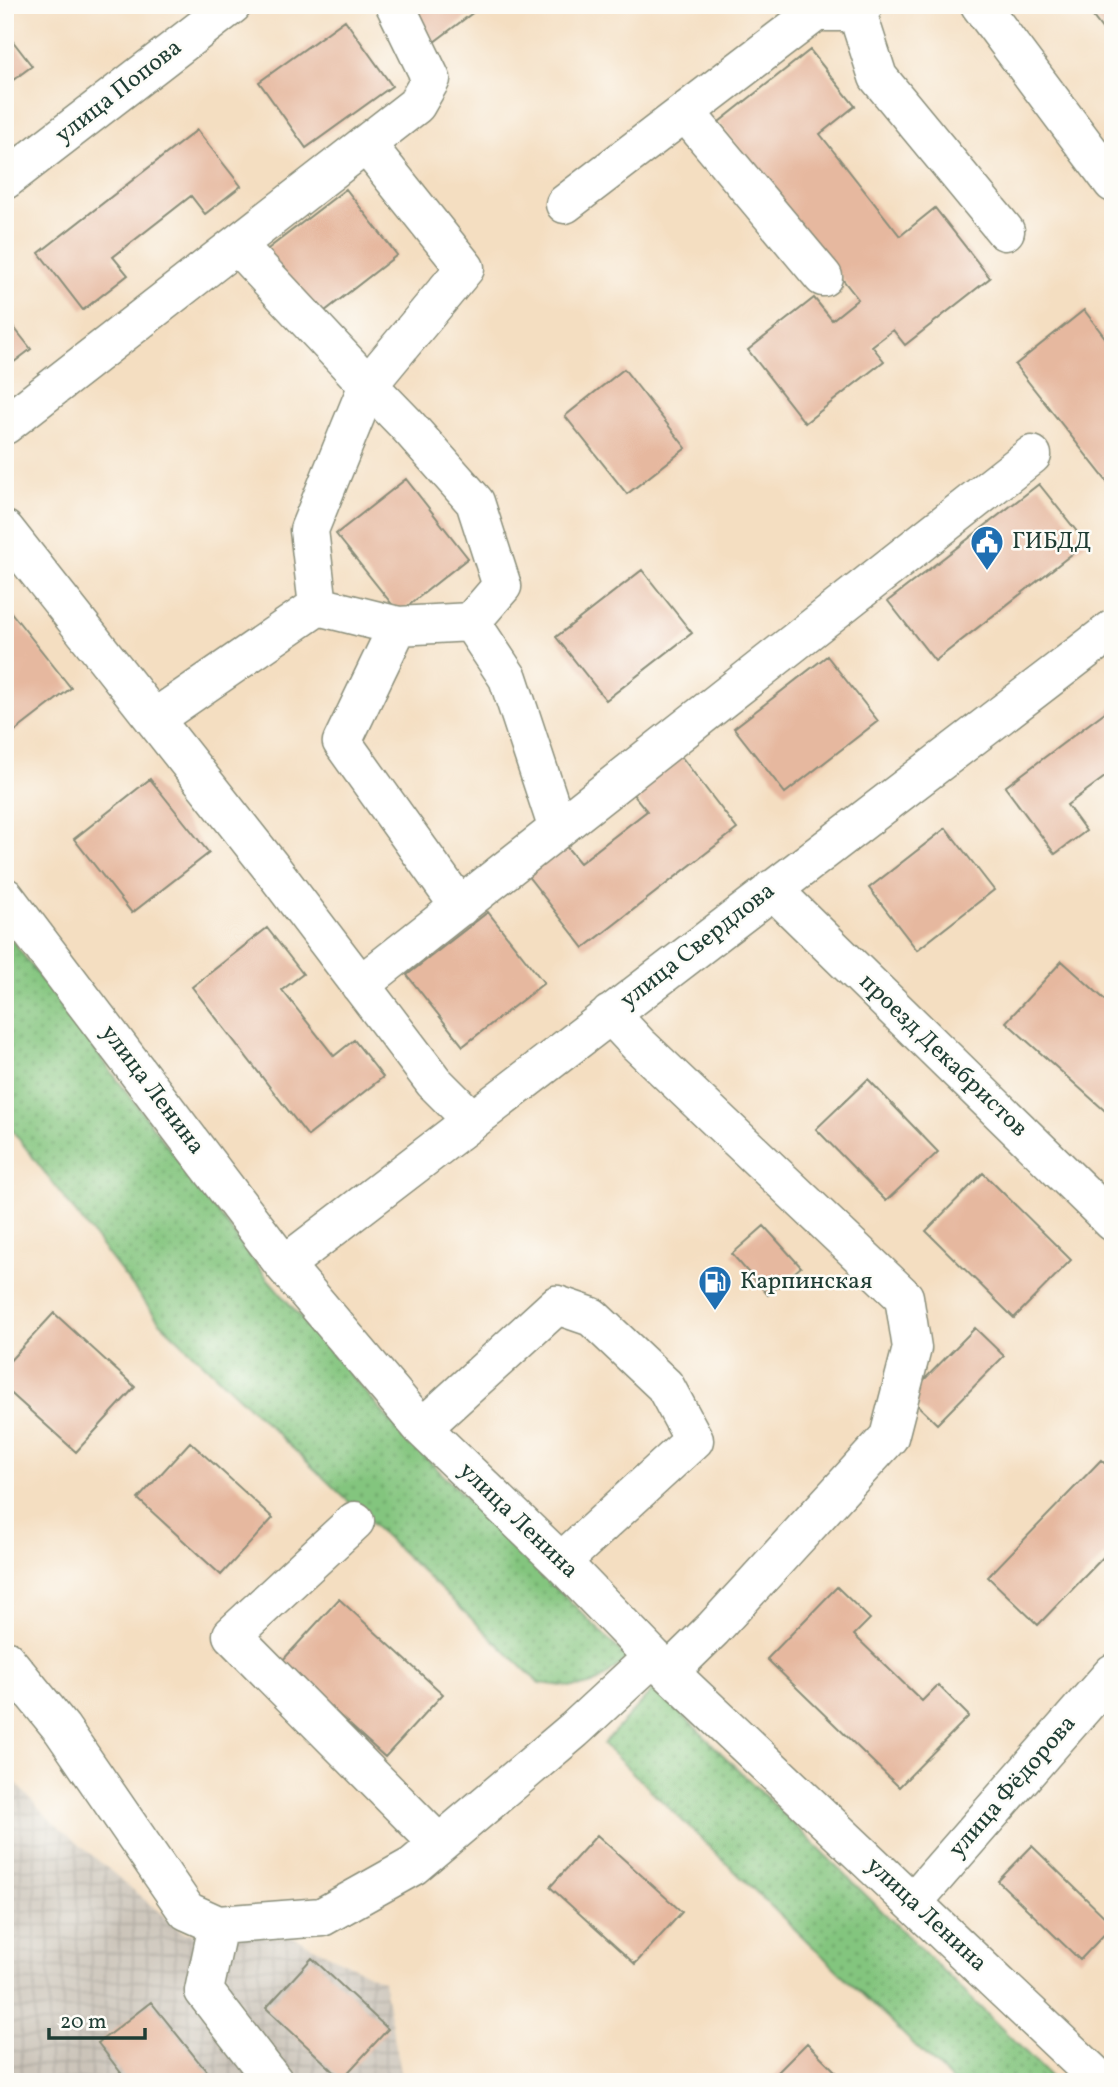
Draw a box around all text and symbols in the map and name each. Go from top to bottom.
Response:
street label: улица Попова [48,31,190,153]
public building icon: ГИБДД [968,523,1006,572]
place label: ГИБДД [1012,525,1092,559]
street label: улица Свердлова [613,875,783,1017]
street label: проезд Декабристов [851,966,1035,1146]
street label: улица Ленина [92,1018,212,1162]
fuel station icon: Карпинская [696,1263,734,1312]
place label: Карпинская [740,1265,872,1299]
street label: улица Ленина [450,1455,586,1587]
street label: улица Фёдорова [941,1708,1085,1866]
street label: улица Ленина [858,1850,994,1980]
scale bar [49,1996,145,2040]
text: 20 m [60,2008,106,2037]

